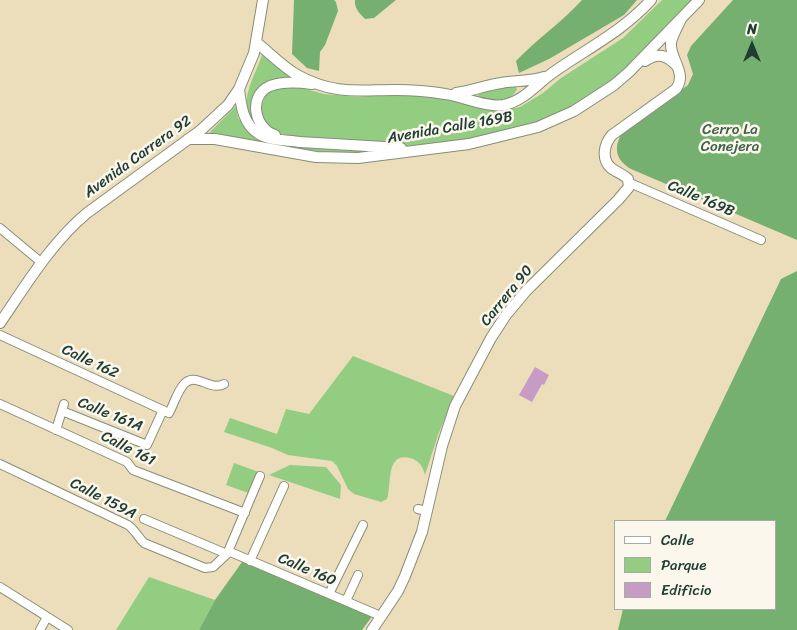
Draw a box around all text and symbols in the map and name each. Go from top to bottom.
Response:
text: N [747,17,757,42]
north arrow [727,20,777,70]
street label: Avenida Calle 169B [386,108,514,148]
street label: Avenida Carrera 92 [81,112,195,202]
park label: Cerro La Conejera [701,121,759,156]
street label: Calle 169B [665,177,737,221]
street label: Carrera 90 [477,262,537,330]
street label: Calle 162 [59,341,121,383]
street label: Calle 161A [75,394,145,436]
street label: Calle 161 [98,428,158,470]
street label: Calle 159A [67,475,139,523]
legend [614,520,777,610]
text: Calle [661,527,694,553]
street label: Calle 160 [275,550,339,590]
text: Parque [661,552,706,578]
text: Edificio [661,577,712,603]

